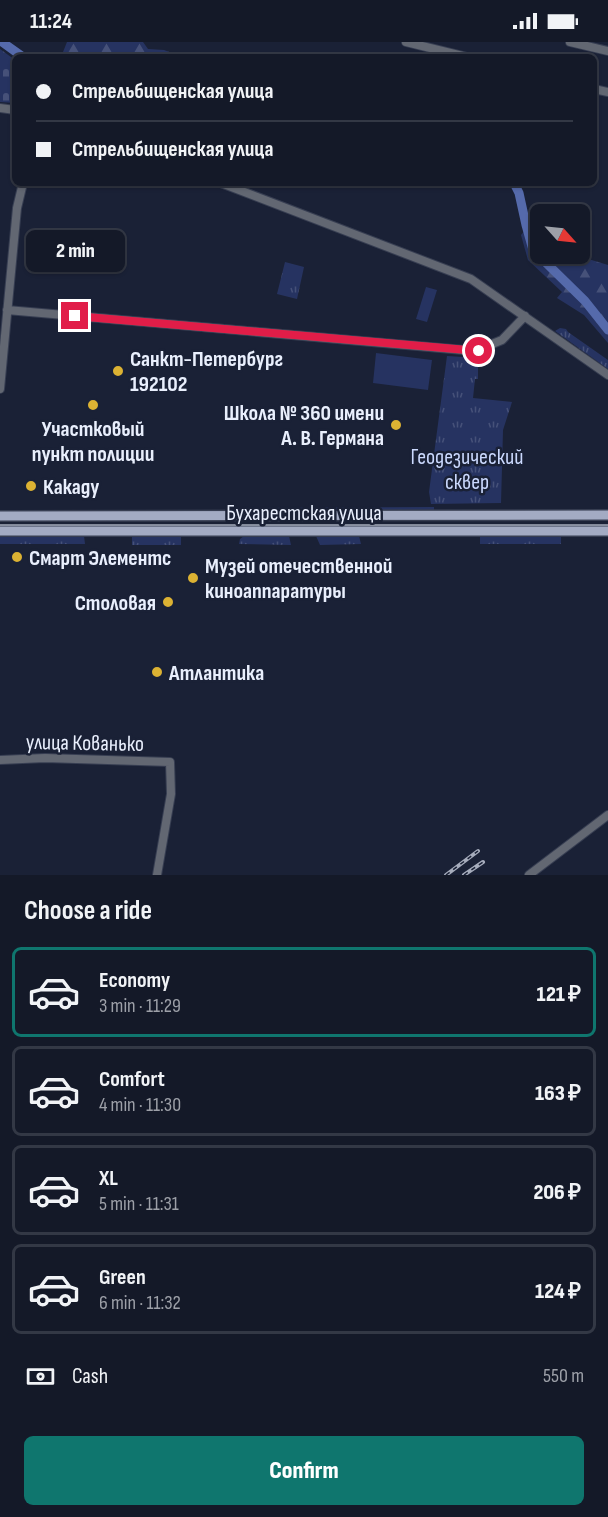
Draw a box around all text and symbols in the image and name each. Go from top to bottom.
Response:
text: 11:24 [30,8,72,35]
text: Стрельбищенская улица [72,78,274,105]
text: Стрельбищенская улица [72,136,274,163]
north arrow [530,204,590,264]
map controls [530,204,590,264]
callout: 2 min [26,229,124,271]
text: 2 min [56,239,95,263]
route end [61,302,88,329]
route start [465,337,492,364]
place label: Санкт-Петербург 192102 [130,346,284,398]
marker: Санкт-Петербург 192102 [111,364,125,378]
marker: Участковый пункт полиции [86,398,100,412]
place label: Школа № 360 имени А. В. Германа [224,400,384,452]
place label: Участковый пункт полиции [32,416,154,468]
marker: Школа № 360 имени А. В. Германа [389,418,403,432]
park label: Геодезический сквер [411,444,523,496]
place label: Какаду [43,474,100,501]
marker: Какаду [24,479,38,493]
street label: Бухарестская улица [226,500,382,527]
place label: Смарт Элементс [29,545,171,572]
marker: Смарт Элементс [10,550,24,564]
place label: Музей отечественной киноаппаратуры [205,553,392,605]
marker: Музей отечественной киноаппаратуры [186,571,200,585]
place label: Столовая [75,590,156,617]
marker: Столовая [161,595,175,609]
place label: Атлантика [168,660,264,687]
marker: Атлантика [150,665,164,679]
street label: улица Кованько [26,729,144,758]
text: Choose a ride [24,895,152,927]
icon: car [27,965,81,1019]
text: Economy [99,967,170,994]
text: 121 ₽ [537,981,581,1008]
text: 3 min · 11:29 [99,994,181,1018]
icon: car [27,1064,81,1118]
text: Comfort [99,1066,165,1093]
text: 163 ₽ [535,1080,581,1107]
text: 4 min · 11:30 [99,1093,181,1117]
icon: car [27,1163,81,1217]
text: XL [99,1165,118,1192]
text: 206 ₽ [533,1179,581,1206]
text: 5 min · 11:31 [99,1192,179,1216]
icon: car [27,1262,81,1316]
text: Green [99,1264,146,1291]
text: 124 ₽ [535,1278,581,1305]
text: 6 min · 11:32 [99,1291,181,1315]
icon: cash [24,1360,57,1393]
text: Cash [72,1363,108,1390]
text: 550 m [543,1364,584,1388]
button: Confirm [24,1436,584,1505]

